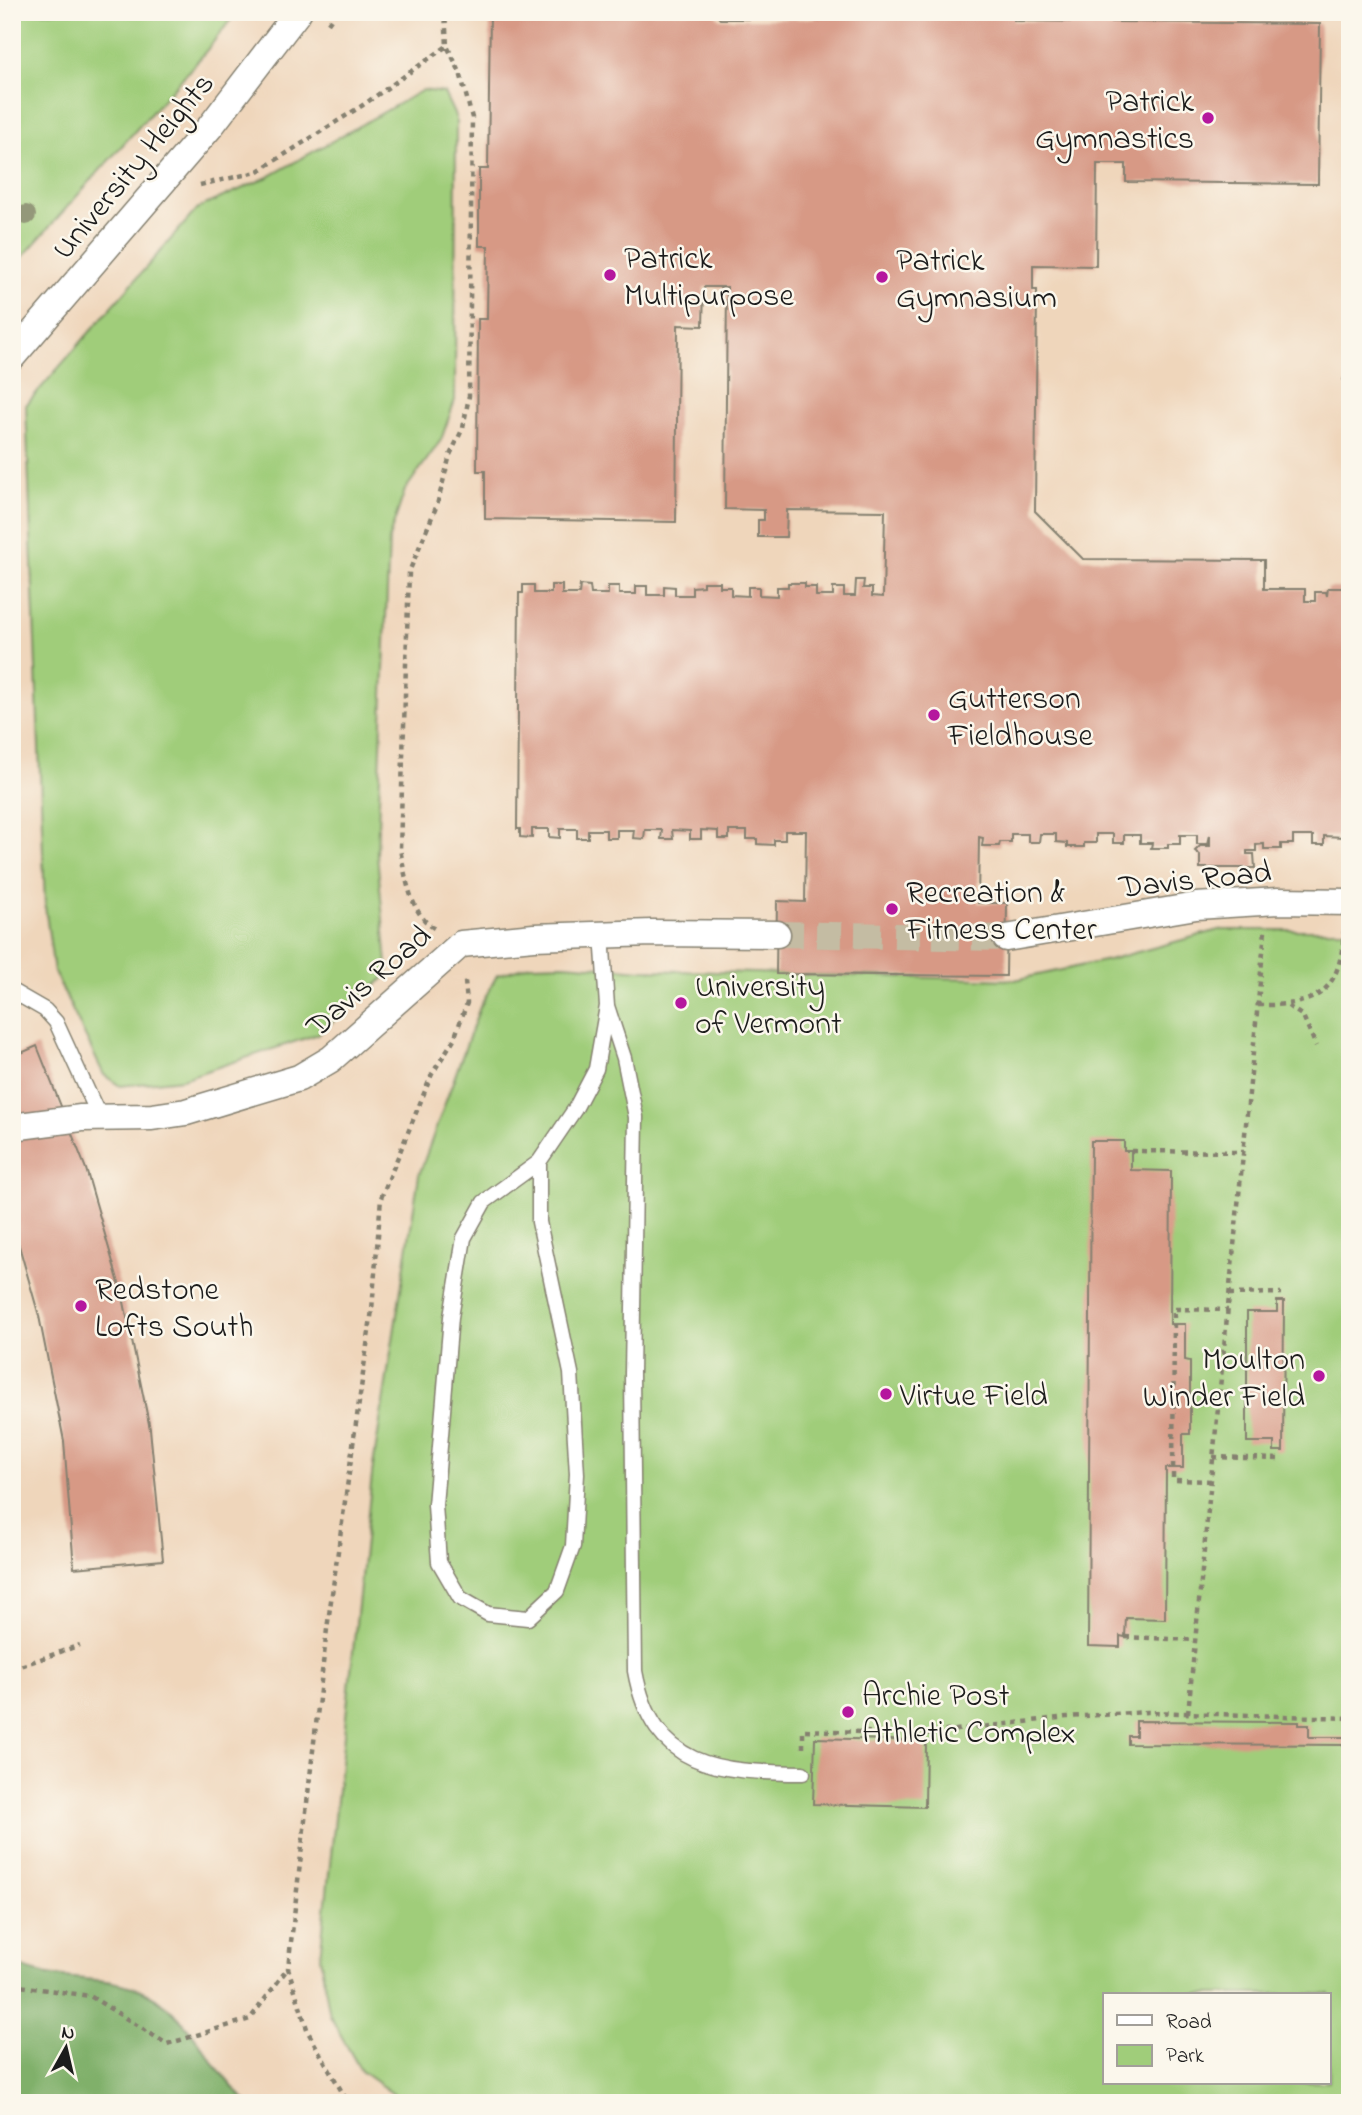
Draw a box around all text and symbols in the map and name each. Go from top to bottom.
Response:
street label: University Heights [42,63,227,271]
place label: Patrick Gymnastics [1035,80,1195,164]
marker: Patrick Gymnastics [1200,110,1216,126]
place label: Patrick Multipurpose [624,237,794,321]
place label: Patrick Gymnasium [896,239,1057,323]
marker: Patrick Multipurpose [602,267,618,283]
marker: Patrick Gymnasium [874,269,890,285]
place label: Gutterson Fieldhouse [947,677,1094,761]
marker: Gutterson Fieldhouse [926,707,942,723]
street label: Davis Road [1116,850,1274,913]
place label: Recreation & Fitness Center [905,871,1097,955]
marker: Recreation & Fitness Center [884,901,900,917]
street label: Davis Road [296,915,443,1051]
place label: University of Vermont [695,965,842,1049]
marker: University of Vermont [673,995,689,1011]
place label: Redstone Lofts South [95,1268,253,1352]
marker: Redstone Lofts South [73,1298,89,1314]
place label: Moulton Winder Field [1143,1338,1305,1422]
marker: Moulton Winder Field [1311,1368,1327,1384]
place label: Virtue Field [899,1374,1048,1421]
marker: Virtue Field [878,1386,894,1402]
place label: Archie Post Athletic Complex [862,1674,1076,1758]
marker: Archie Post Athletic Complex [840,1704,856,1720]
legend [1103,1993,1330,2084]
text: Road [1166,2008,1212,2038]
north arrow [32,2014,102,2084]
text: N [60,2019,76,2048]
text: Park [1166,2042,1205,2072]

